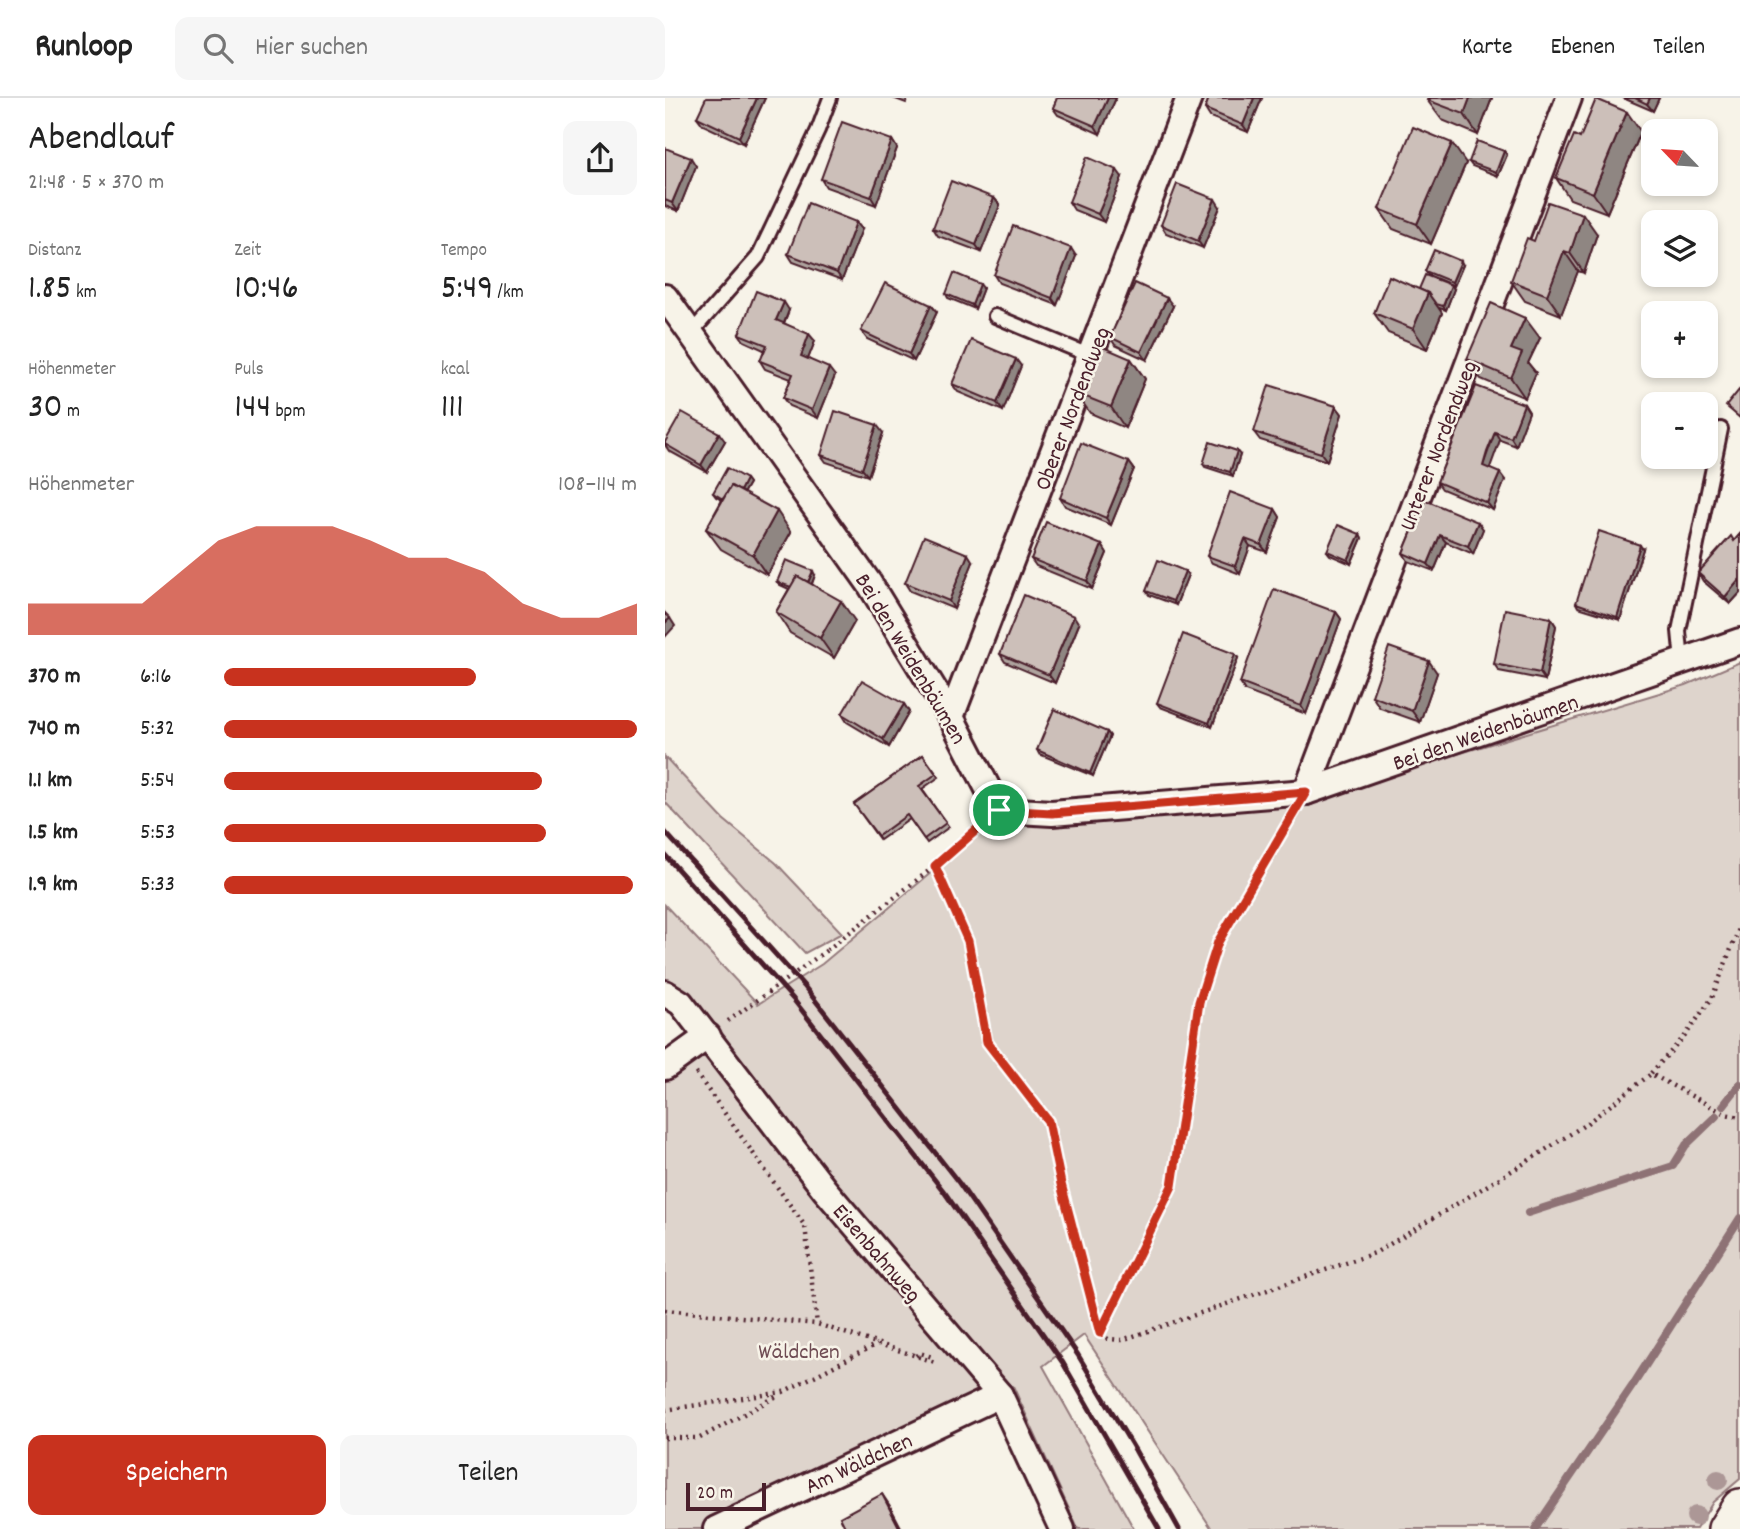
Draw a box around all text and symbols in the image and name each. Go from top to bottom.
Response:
search box [175,17,665,80]
text: Runloop [35,25,133,72]
icon: search [199,29,237,67]
text: Hier suchen [255,30,368,67]
text: Karte [1462,31,1512,65]
text: Ebenen [1550,31,1615,65]
text: Teilen [1653,31,1705,65]
text: Abendlauf [28,113,174,168]
north arrow [1641,119,1719,196]
map controls [1641,119,1718,469]
button: share [563,121,637,195]
text: 21:48 · 5 × 370 m [28,167,164,200]
button: layers [1641,210,1718,287]
text: Distanz [28,238,81,265]
text: Zeit [234,238,262,265]
text: Tempo [441,238,487,265]
text: 1.85 [28,265,72,315]
text: 10:46 [234,265,299,315]
text: 5:49 [441,265,493,315]
text: km [72,280,97,307]
text: /km [493,280,524,307]
button: + [1641,301,1718,378]
street label: Oberer Nordendweg [1028,322,1121,496]
street label: Unterer Nordendweg [1393,356,1488,536]
text: Höhenmeter [28,357,116,384]
text: Puls [234,357,264,384]
text: kcal [441,357,470,384]
text: 30 [28,384,63,434]
text: 144 [234,384,271,434]
text: 111 [441,384,464,434]
button: − [1641,392,1718,469]
text: m [63,399,80,426]
text: bpm [271,399,305,426]
text: Höhenmeter [28,469,134,502]
text: 108–114 m [558,469,637,502]
street label: Bei den Weidenbäumen [845,568,973,752]
text: 370 m [28,661,81,694]
text: 6:16 [140,661,171,694]
street label: Bei den Weidenbäumen [1389,687,1583,782]
text: 740 m [28,713,80,746]
text: 5:32 [140,713,175,746]
text: 1.1 km [28,765,72,798]
text: 5:54 [140,765,175,798]
pin [969,780,1029,840]
icon: arrive [980,791,1018,829]
text: 1.5 km [28,817,78,850]
text: 5:53 [140,817,175,850]
text: 1.9 km [28,869,78,902]
text: 5:33 [140,869,175,902]
street label: Eisenbahnweg [823,1197,928,1311]
park label: Wäldchen [758,1337,840,1370]
street label: Am Wäldchen [800,1426,919,1504]
button: Speichern [28,1435,326,1515]
button: Teilen [340,1435,637,1515]
scale bar [686,1480,767,1512]
text: 20 m [697,1481,733,1508]

